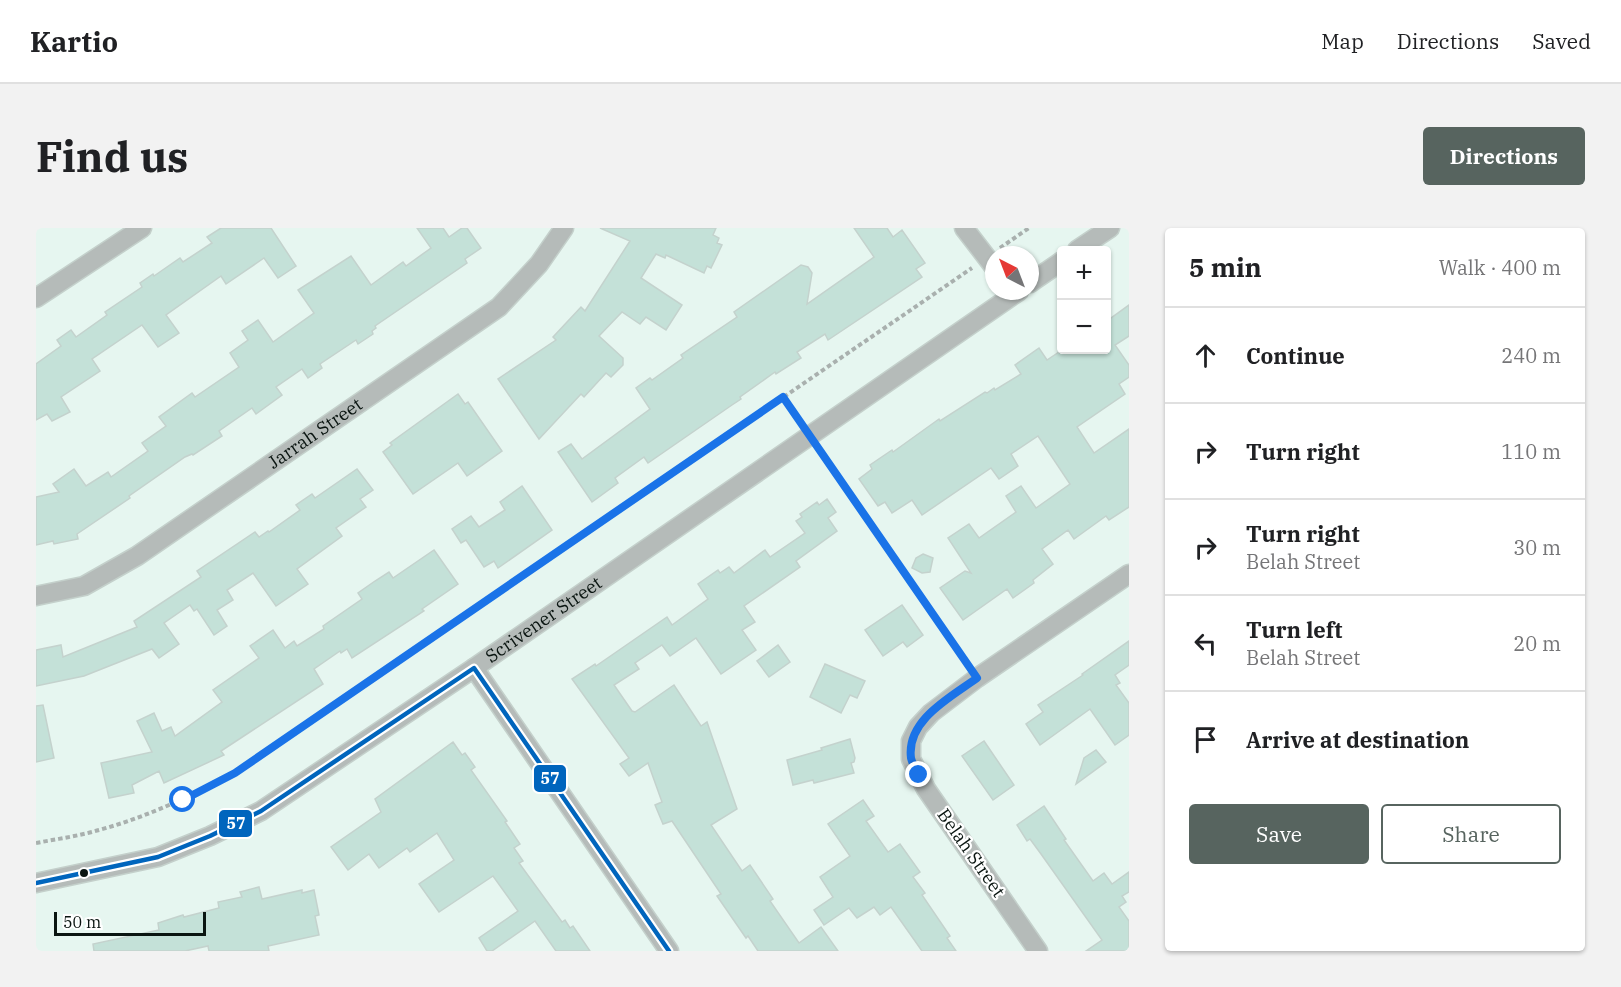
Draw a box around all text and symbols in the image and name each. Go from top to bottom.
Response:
text: Kartio [30,23,118,60]
text: Map [1321,27,1364,55]
text: Directions [1397,27,1499,55]
text: Saved [1532,27,1591,55]
button: Directions [1423,127,1585,185]
text: Find us [36,129,188,184]
north arrow [985,246,1039,300]
map controls [1057,246,1111,354]
button: + [1057,246,1111,300]
text: 5 min [1189,250,1262,284]
text: Walk · 400 m [1439,254,1561,281]
button: − [1057,300,1111,354]
icon: ahead [1189,339,1222,372]
text: Continue [1246,341,1345,370]
text: 240 m [1501,342,1561,369]
street label: Jarrah Street [263,393,366,474]
icon: right [1189,435,1222,468]
text: Turn right [1246,437,1360,466]
text: 110 m [1501,438,1561,465]
text: Turn right [1246,519,1360,548]
icon: right [1189,531,1222,564]
text: 30 m [1513,534,1561,561]
text: Belah Street [1246,548,1360,575]
street label: Scrivener Street [481,571,606,668]
text: Turn left [1246,615,1342,644]
icon: left [1189,627,1222,660]
text: 20 m [1513,630,1561,657]
text: Belah Street [1246,644,1360,671]
icon: arrive [1189,723,1222,756]
text: Arrive at destination [1246,725,1469,754]
route end [905,761,931,787]
line badge: 57 [533,764,567,793]
text: 57 [540,768,560,788]
route start [169,786,195,812]
street label: Belah Street [932,804,1010,901]
button: Save [1189,804,1369,864]
button: Share [1381,804,1561,864]
line badge: 57 [218,809,253,838]
text: 57 [226,813,246,833]
unlabelled marker [78,867,90,879]
scale bar [54,909,206,936]
text: 50 m [63,912,101,932]

